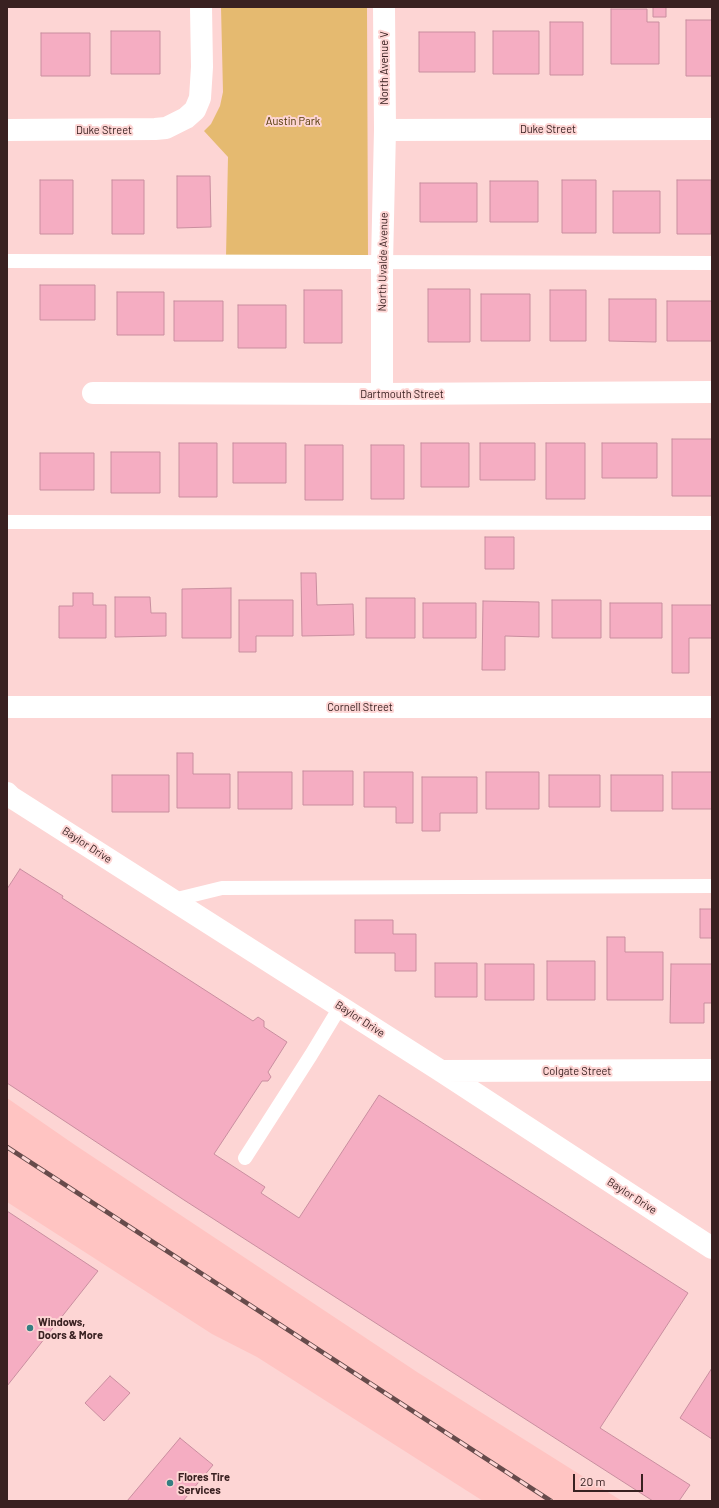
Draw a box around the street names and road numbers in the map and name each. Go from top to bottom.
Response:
street label: North Avenue V [377,31,391,105]
street label: Duke Street [520,122,576,136]
street label: Duke Street [76,123,132,137]
street label: North Uvalde Avenue [376,212,390,312]
street label: Dartmouth Street [360,387,444,401]
street label: Cornell Street [327,700,393,714]
street label: Baylor Drive [60,824,114,866]
street label: Baylor Drive [333,998,387,1040]
street label: Colgate Street [543,1064,611,1078]
street label: Baylor Drive [605,1175,659,1217]

